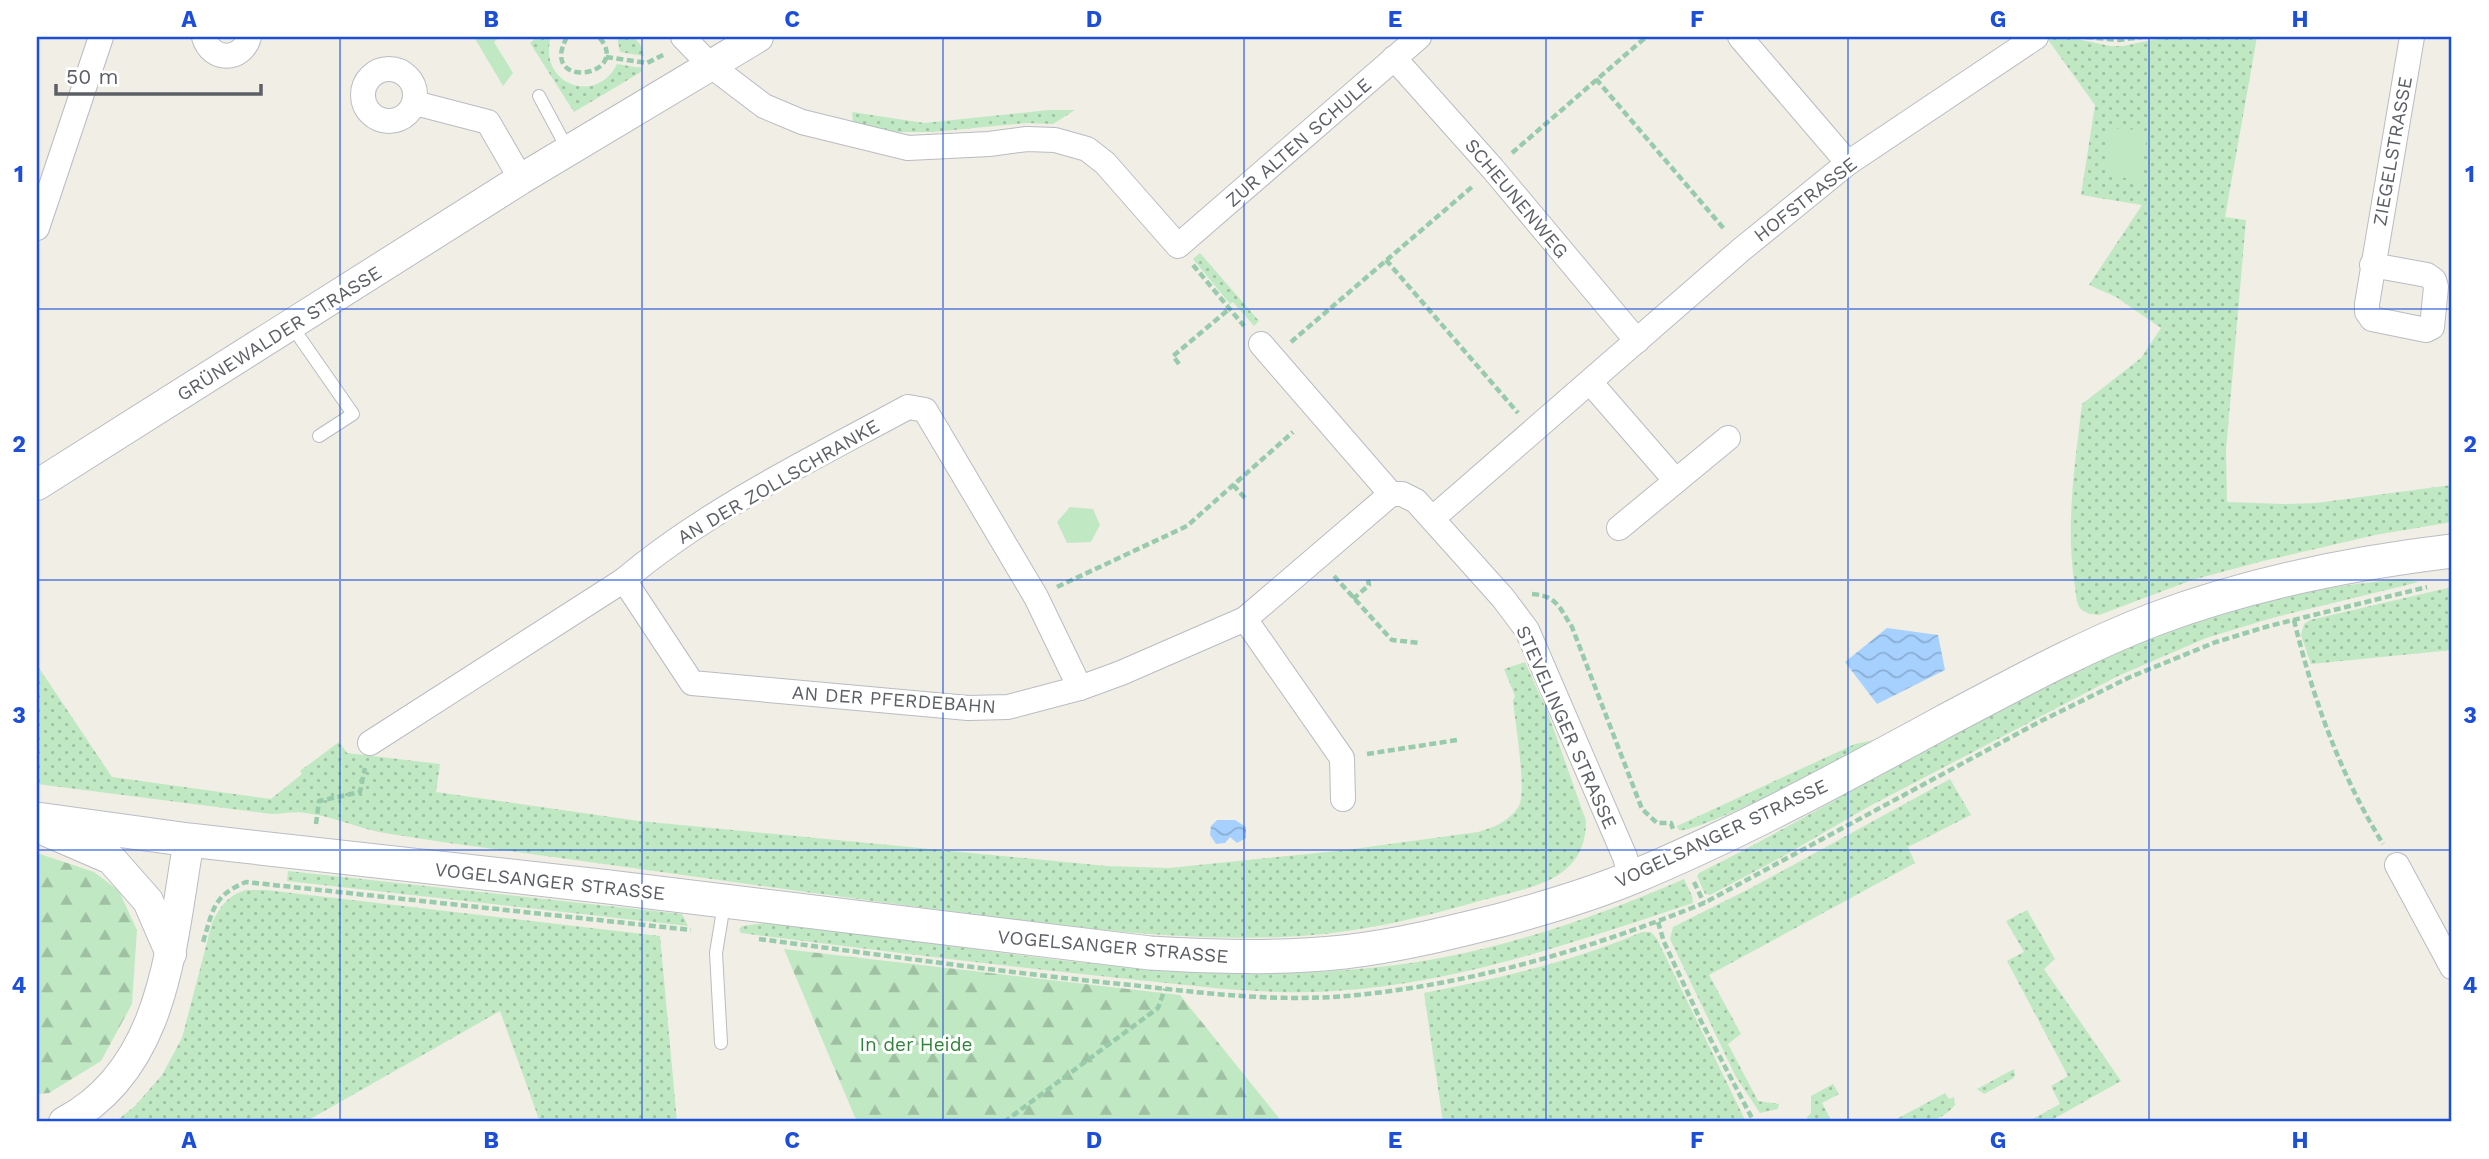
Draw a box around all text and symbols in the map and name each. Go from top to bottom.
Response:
text: A [181,6,197,33]
text: B [483,6,499,33]
text: C [784,6,800,33]
text: D [1086,6,1102,33]
text: E [1388,6,1402,33]
text: F [1690,6,1704,33]
text: G [1990,6,2006,33]
text: H [2291,6,2309,33]
scale bar [56,52,261,96]
text: 50 m [66,64,118,89]
street label: ZUR ALTEN SCHULE [1221,73,1376,212]
street label: ZIEGELSTRASSE [2368,75,2417,228]
street label: SCHEUNENWEG [1460,134,1573,263]
street label: HOFSTRASSE [1749,152,1861,247]
text: 1 [14,161,24,188]
text: 1 [2465,161,2475,188]
street label: GRÜNEWALDER STRASSE [173,261,386,406]
street label: AN DER ZOLLSCHRANKE [673,414,883,549]
text: 2 [12,431,26,458]
text: 2 [2463,431,2477,458]
street label: STEVELINGER STRASSE [1511,622,1622,832]
street label: AN DER PFERDEBAHN [791,681,997,718]
text: 3 [12,702,26,729]
text: 3 [2463,702,2477,729]
street label: VOGELSANGER STRASSE [1611,774,1831,893]
street label: VOGELSANGER STRASSE [434,858,666,905]
street label: VOGELSANGER STRASSE [997,925,1229,968]
text: 4 [12,972,27,999]
text: 4 [2463,972,2478,999]
park label: In der Heide [859,1033,973,1056]
text: A [181,1127,197,1154]
text: B [483,1127,499,1154]
text: C [784,1127,800,1154]
text: D [1086,1127,1102,1154]
text: E [1388,1127,1402,1154]
text: F [1690,1127,1704,1154]
text: G [1990,1127,2006,1154]
text: H [2291,1127,2309,1154]

